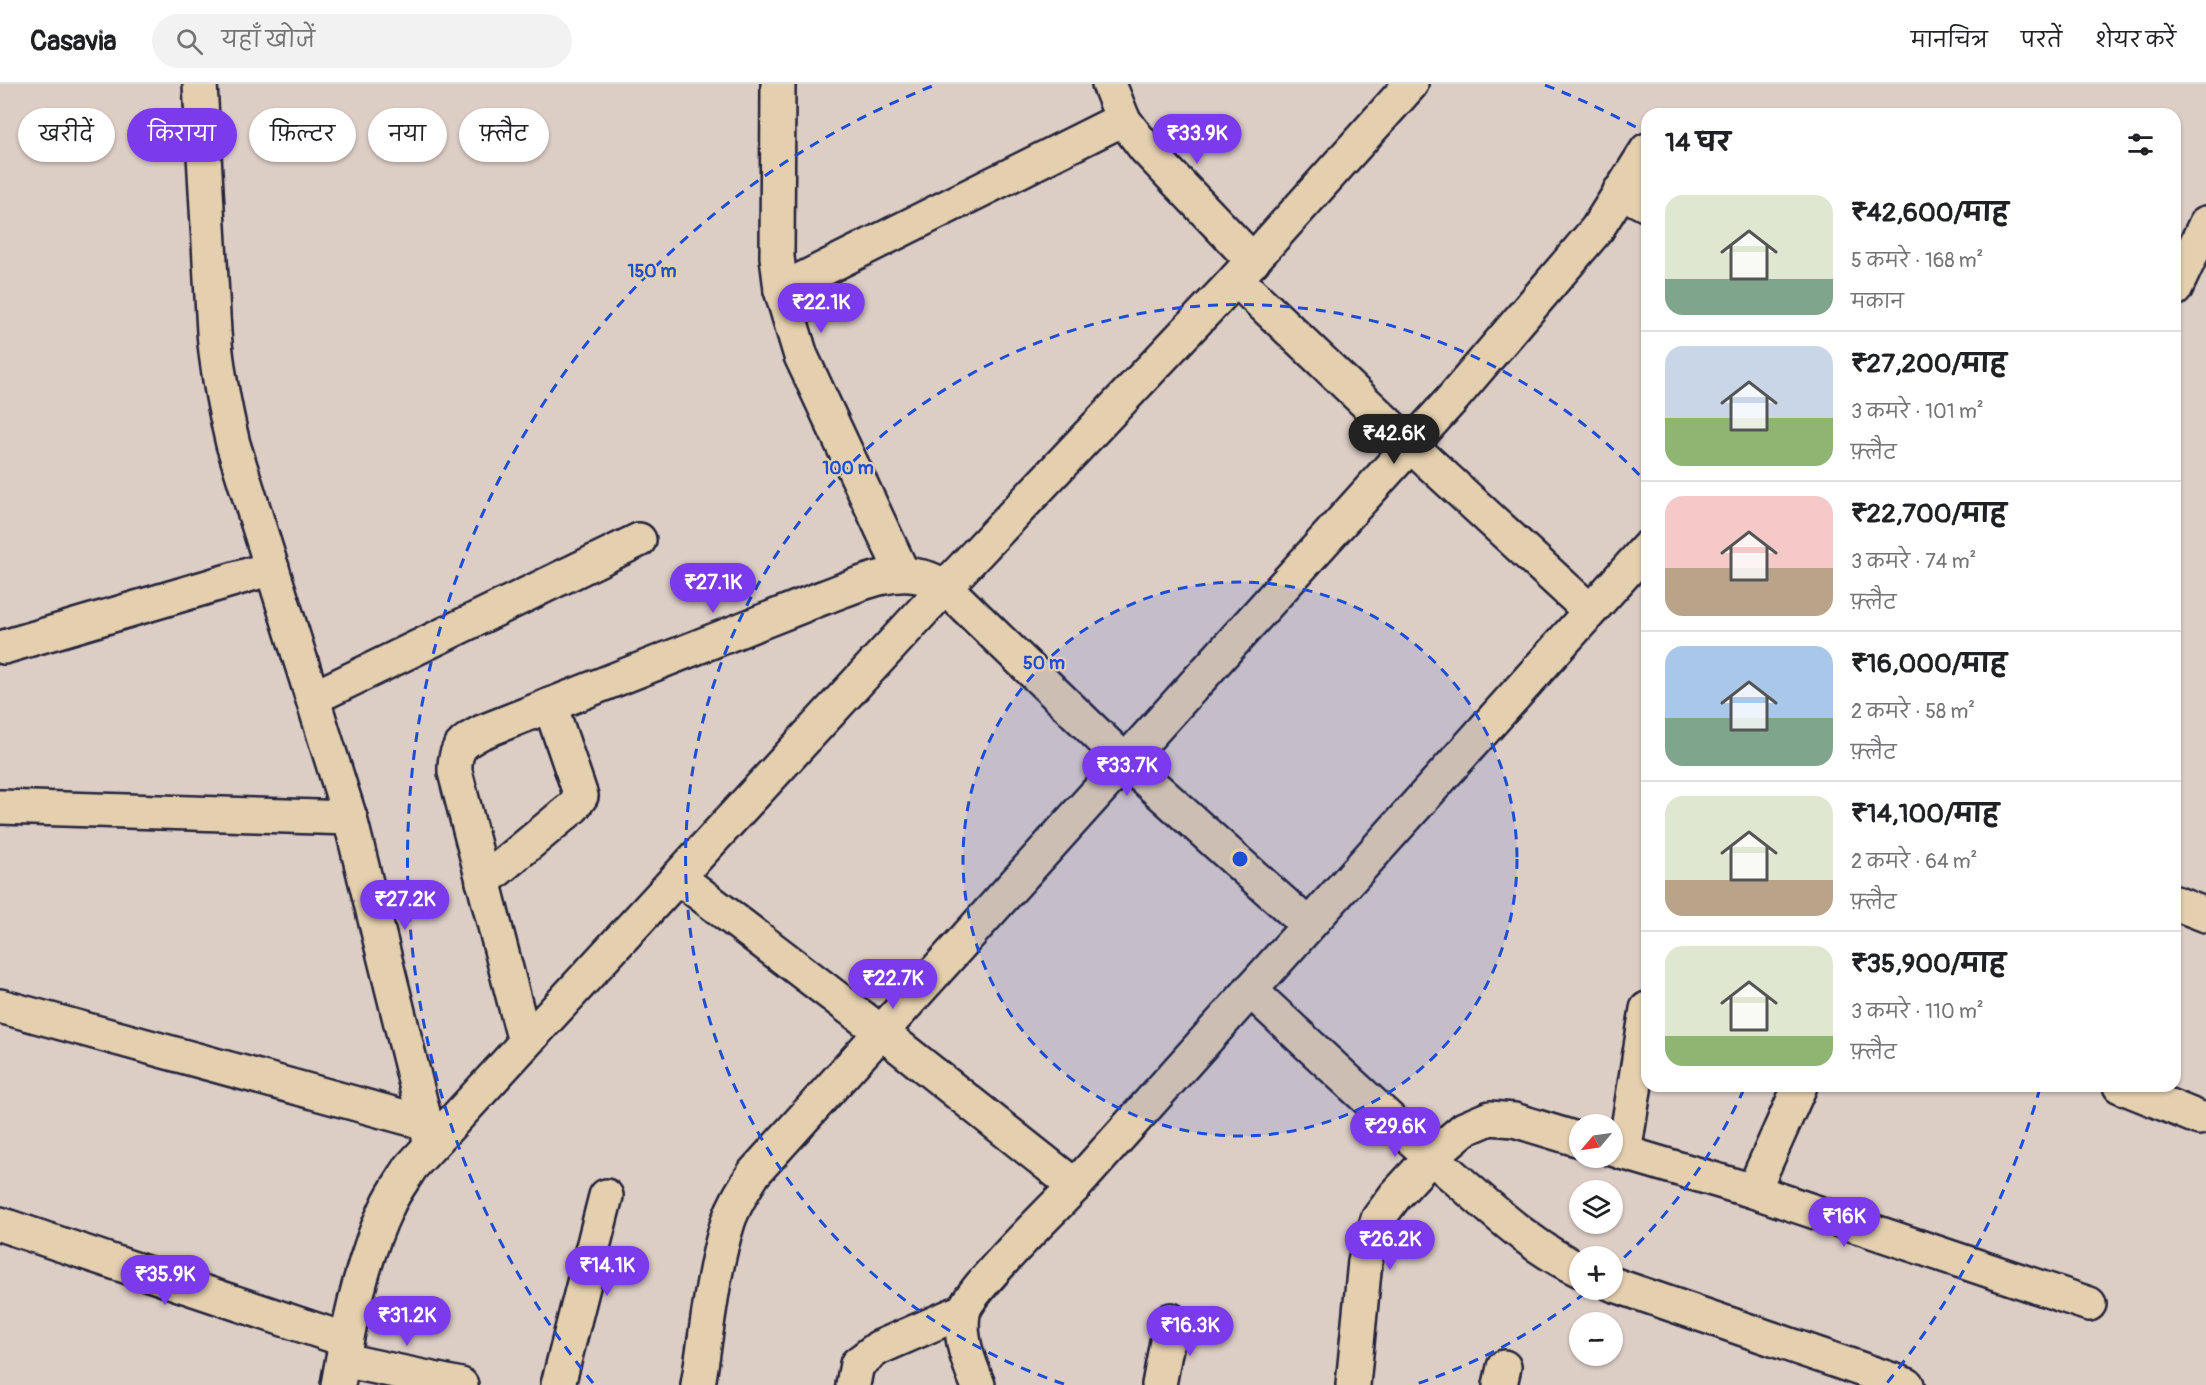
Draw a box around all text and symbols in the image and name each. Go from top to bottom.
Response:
search box [152,14,572,68]
text: Casavia [30,24,116,59]
icon: search [173,25,206,58]
text: यहाँ खोजें [221,26,315,54]
text: मानचित्र [1911,27,1988,54]
text: परतें [2021,27,2062,54]
text: शेयर करें [2095,27,2176,54]
chip: खरीदें [18,108,115,162]
chip: किराया [127,108,237,162]
chip: फ़िल्टर [249,108,356,162]
chip: नया [368,108,447,162]
chip: फ़्लैट [459,108,549,162]
pin: ₹33.9K [1148,114,1246,165]
text: ₹33.9K [1166,121,1228,146]
text: 14 घर [1665,127,1731,159]
icon: filters [2124,128,2157,161]
text: ₹42,600/माह [1851,197,2009,229]
icon: home [1713,219,1785,291]
text: 5 कमरे · 168 m² [1851,248,1983,273]
text: 150 m [628,260,677,283]
pin: ₹22.1K [772,283,870,334]
text: मकान [1851,289,1904,314]
text: ₹22.1K [792,290,850,315]
text: ₹27,200/माह [1851,348,2007,380]
icon: home [1713,370,1785,442]
text: 3 कमरे · 101 m² [1851,399,1984,424]
pin: ₹42.6K [1345,414,1443,465]
text: ₹42.6K [1363,421,1425,446]
text: फ़्लैट [1851,440,1897,465]
text: 100 m [822,457,874,480]
text: ₹22,700/माह [1851,498,2007,530]
icon: home [1713,520,1785,592]
text: 3 कमरे · 74 m² [1851,549,1976,574]
pin: ₹27.1K [664,563,762,614]
text: ₹27.1K [684,570,742,595]
text: फ़्लैट [1851,590,1897,615]
text: ₹16,000/माह [1851,648,2007,680]
text: 50 m [1023,652,1065,675]
icon: home [1713,670,1785,742]
text: 2 कमरे · 58 m² [1851,699,1975,724]
text: फ़्लैट [1851,740,1897,765]
pin: ₹33.7K [1078,746,1176,797]
text: ₹33.7K [1096,753,1158,778]
text: ₹14,100/माह [1851,798,1999,830]
icon: home [1713,820,1785,892]
centre of rings [1230,849,1250,869]
text: 2 कमरे · 64 m² [1851,849,1977,874]
pin: ₹27.2K [356,880,454,931]
text: ₹27.2K [374,887,436,912]
text: फ़्लैट [1851,890,1897,915]
text: ₹35,900/माह [1851,948,2006,980]
pin: ₹22.7K [844,959,942,1010]
text: ₹22.7K [862,966,924,991]
icon: home [1713,970,1785,1042]
text: 3 कमरे · 110 m² [1851,999,1984,1024]
text: फ़्लैट [1851,1040,1897,1065]
pin: ₹29.6K [1346,1107,1444,1158]
text: ₹29.6K [1364,1114,1426,1139]
north arrow [1569,1114,1623,1168]
map controls [1569,1114,1623,1366]
button: layers [1569,1180,1623,1234]
pin: ₹16K [1808,1197,1880,1248]
text: ₹16K [1822,1204,1866,1229]
pin: ₹26.2K [1341,1220,1439,1271]
text: ₹26.2K [1359,1227,1421,1252]
pin: ₹14.1K [558,1246,656,1297]
button: + [1569,1246,1623,1300]
text: ₹14.1K [579,1253,635,1278]
pin: ₹35.9K [116,1255,214,1306]
text: ₹35.9K [135,1262,195,1287]
pin: ₹31.2K [358,1296,456,1347]
text: ₹31.2K [378,1303,436,1328]
pin: ₹16.3K [1141,1306,1239,1357]
button: − [1569,1312,1623,1366]
text: ₹16.3K [1160,1313,1220,1338]

